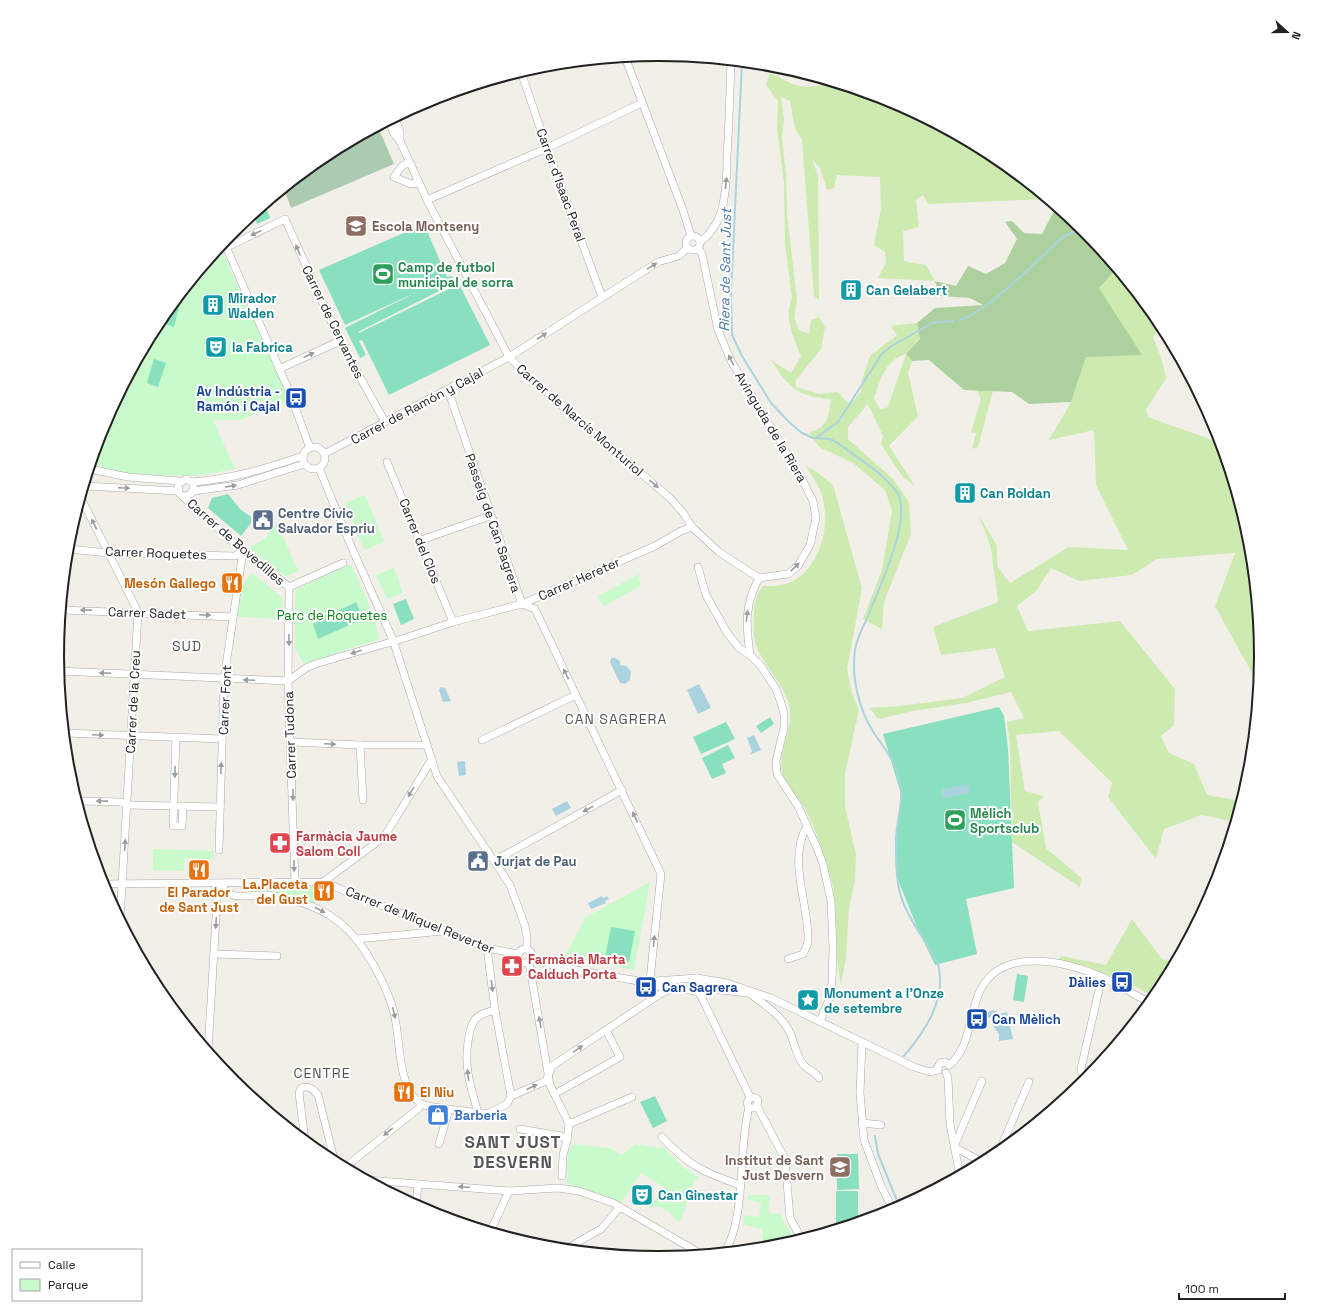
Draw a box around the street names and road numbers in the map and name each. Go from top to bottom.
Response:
street label: Carrer d'Isaac Peral [533,126,589,244]
street label: Carrer de Cervantes [298,263,368,382]
street label: Carrer de Narcís Monturiol [513,360,647,480]
street label: Carrer de Ramón y Cajal [348,364,486,448]
street label: Avinguda de la Riera [731,369,811,486]
street label: Passeig de Can Sagrera [461,451,525,595]
street label: Carrer de Bovedilles [184,495,288,589]
street label: Carrer del Clos [395,496,445,586]
street label: Carrer Roquetes [105,543,207,563]
street label: Carrer Hereter [535,553,623,605]
street label: Carrer Sadet [108,603,186,623]
street label: Carrer de la Creu [122,650,144,754]
street label: Carrer Font [215,665,235,735]
street label: Carrer Tudona [280,690,300,779]
street label: Carrer de Miquel Reverter [343,882,497,958]

